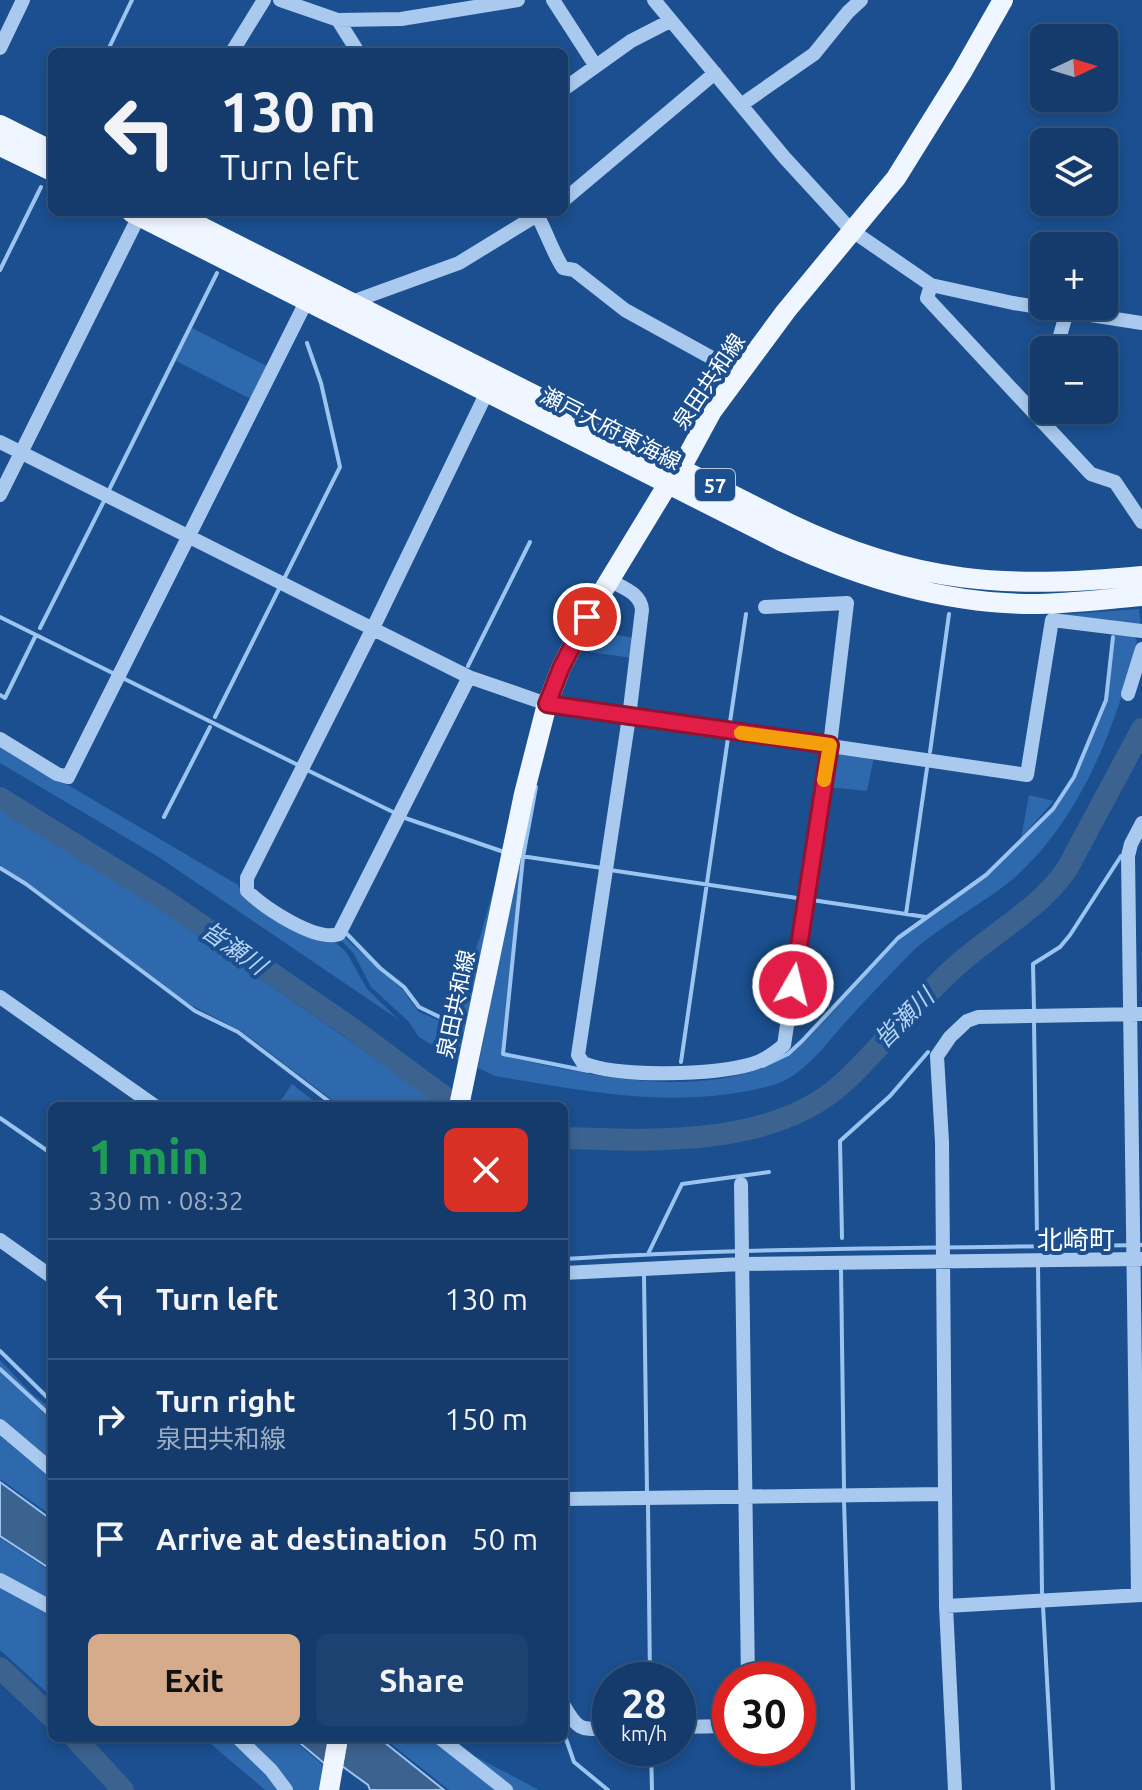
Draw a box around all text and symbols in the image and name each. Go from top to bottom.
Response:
north arrow [1030,24,1118,112]
map controls [1030,24,1118,424]
icon: left [88,80,192,184]
text: 130 m [220,80,376,143]
button: layers [1030,128,1118,216]
text: Turn left [220,146,359,187]
button: + [1030,232,1118,320]
street label: 泉田共和線 [667,328,749,434]
button: − [1030,336,1118,424]
street label: 瀬戸大府東海線 [537,382,685,474]
road number: 57 [695,469,735,501]
pin [553,583,621,651]
icon: arrive [565,595,609,639]
water label: 皆瀬川 [197,916,274,981]
position arrow [751,943,835,1027]
street label: 泉田共和線 [431,948,479,1060]
water label: 皆瀬川 [869,981,941,1053]
button: close [444,1128,528,1212]
text: 1 min [88,1129,209,1183]
text: 330 m · 08:32 [88,1186,244,1215]
district label: 北崎町 [1037,1225,1115,1254]
icon: left [88,1277,132,1321]
text: Turn left [156,1282,278,1316]
text: 130 m [444,1282,528,1316]
text: Turn right [156,1384,296,1418]
icon: right [88,1397,132,1441]
text: 150 m [444,1402,528,1436]
text: 泉田共和線 [156,1424,286,1453]
icon: arrive [88,1517,132,1561]
text: Arrive at destination [156,1522,448,1556]
text: 50 m [472,1522,538,1556]
button: Exit [88,1634,300,1726]
button: Share [316,1634,528,1726]
speed limit sign: 30 [712,1662,816,1766]
text: 28 [621,1681,667,1726]
text: km/h [621,1722,667,1745]

